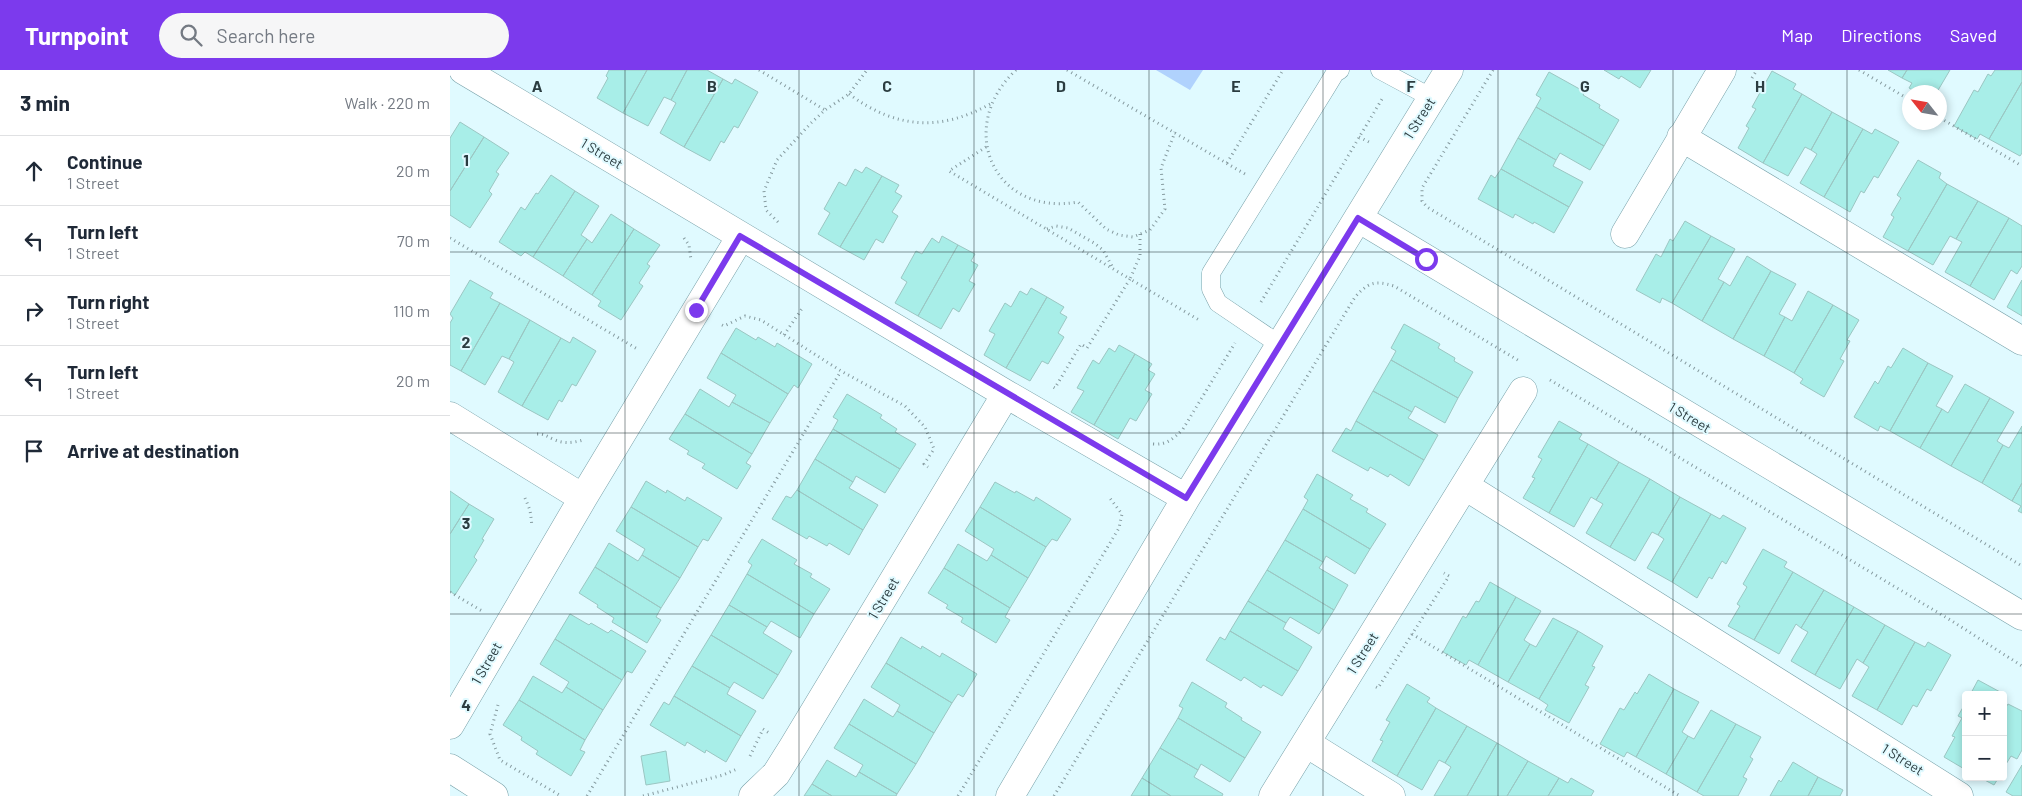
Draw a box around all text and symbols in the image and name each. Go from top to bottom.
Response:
search box [159,13,509,58]
text: Turnpoint [25,21,129,50]
icon: search [177,21,205,49]
text: Search here [217,24,315,47]
text: Map [1781,24,1813,46]
text: Directions [1841,24,1922,46]
text: Saved [1950,24,1997,46]
text: A [532,76,543,95]
text: B [707,76,717,95]
text: C [882,76,892,95]
text: D [1056,76,1066,95]
text: E [1231,76,1241,95]
text: F [1407,76,1416,95]
text: G [1580,76,1590,95]
text: H [1755,76,1765,95]
north arrow [1902,85,1947,130]
text: 3 min [20,90,70,115]
text: Walk · 220 m [344,93,430,112]
street label: 1 Street [1400,94,1438,142]
street label: 1 Street [578,134,626,172]
text: Continue [67,150,143,173]
text: 1 [463,150,469,169]
icon: ahead [20,157,48,185]
text: 20 m [396,161,430,180]
text: 1 Street [67,173,119,192]
text: Turn left [67,220,138,243]
icon: left [20,227,48,255]
text: 70 m [397,231,430,250]
text: 1 Street [67,243,119,262]
route start [1415,248,1438,271]
text: Turn right [67,290,149,313]
icon: right [20,297,48,325]
route end [685,299,708,322]
text: 110 m [393,301,430,320]
text: 1 Street [67,313,119,332]
text: 2 [462,332,471,351]
text: Turn left [67,360,138,383]
icon: left [20,367,48,395]
text: 20 m [396,371,430,390]
text: 1 Street [67,383,119,402]
street label: 1 Street [1666,398,1714,436]
icon: arrive [20,437,48,465]
text: Arrive at destination [67,439,239,462]
text: 3 [462,513,470,532]
street label: 1 Street [864,574,902,622]
street label: 1 Street [1343,629,1381,677]
street label: 1 Street [467,639,505,687]
map controls [1962,691,2007,781]
button: + [1962,691,2007,736]
text: 4 [461,695,471,714]
button: − [1962,736,2007,781]
street label: 1 Street [1879,740,1927,778]

